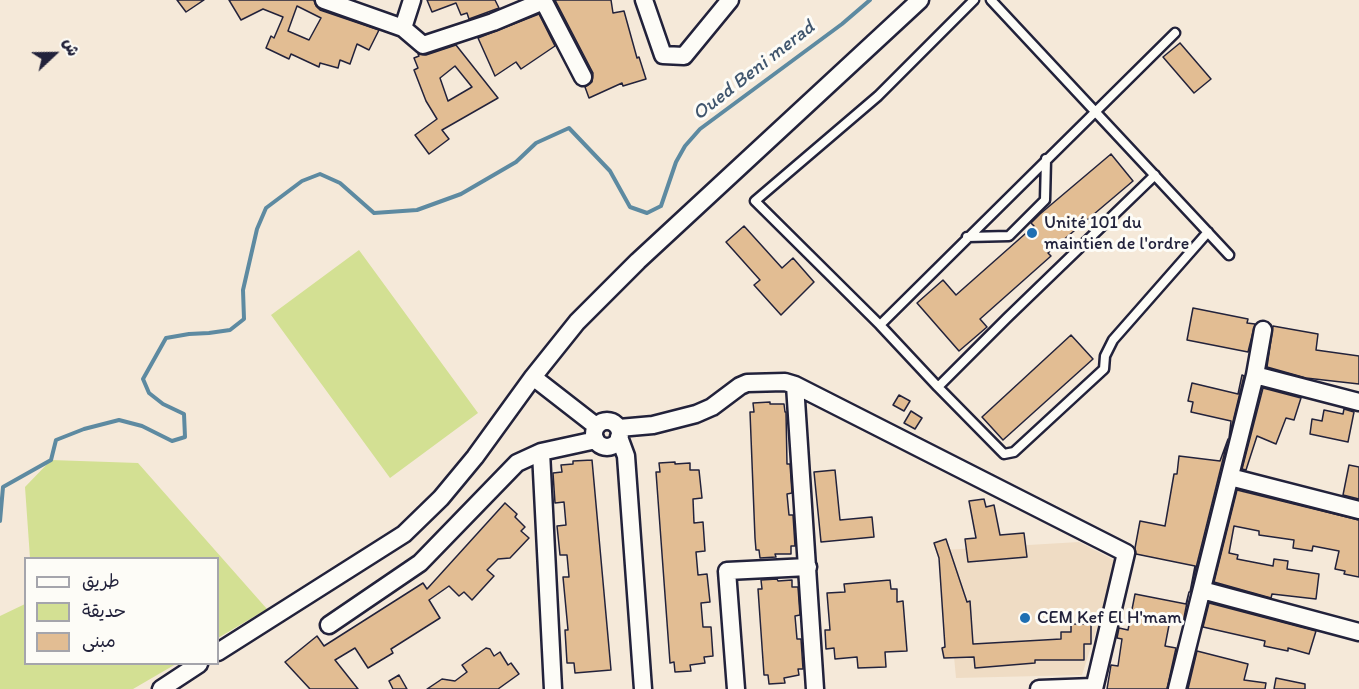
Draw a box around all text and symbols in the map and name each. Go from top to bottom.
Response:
water label: Oued Beni merad [688,16,820,126]
north arrow [24,24,84,84]
text: ش [59,35,83,59]
place label: Unité 101 du maintien de l'ordre [1044,212,1189,254]
marker: Unité 101 du maintien de l'ordre [1025,226,1039,240]
legend [24,557,219,665]
text: طريق [82,570,120,592]
text: حديقة [82,600,126,622]
place label: CEM Kef El H'mam [1037,607,1182,629]
marker: CEM Kef El H'mam [1018,611,1032,625]
text: مبنى [82,630,116,652]

